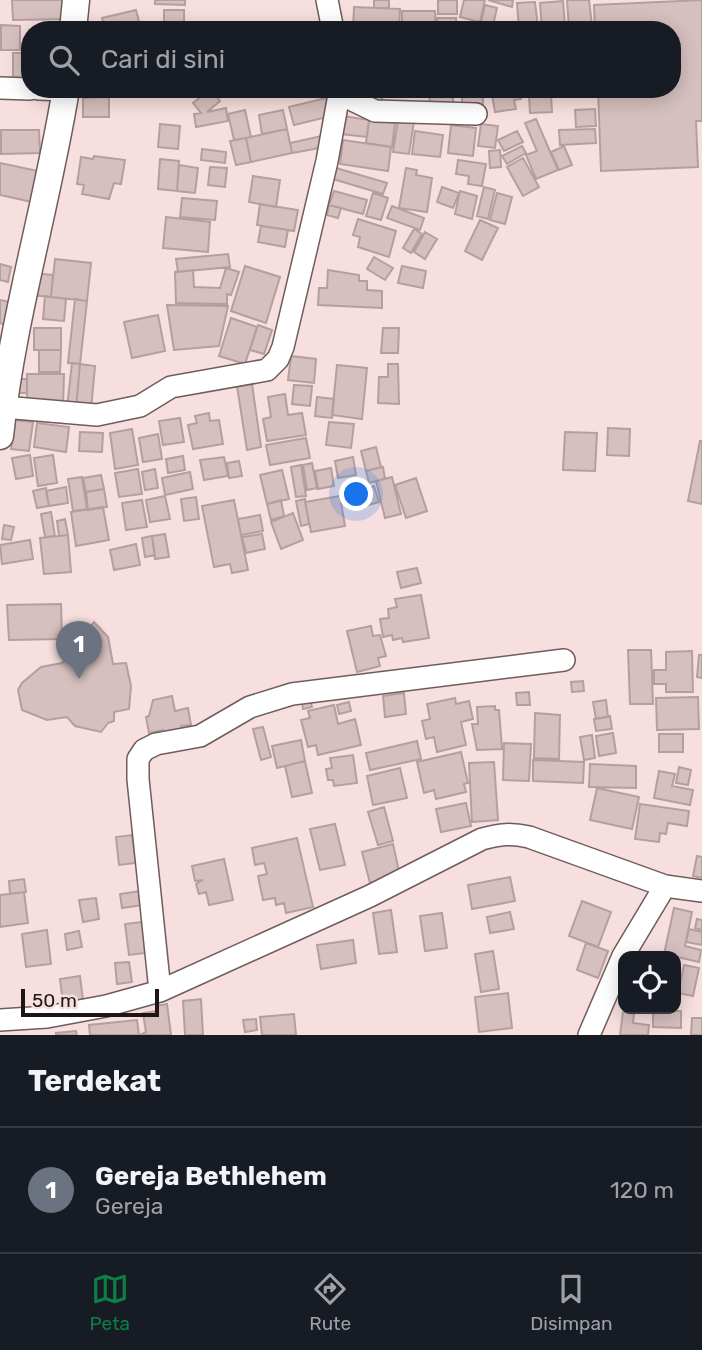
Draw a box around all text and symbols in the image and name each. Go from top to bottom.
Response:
search box [21,21,681,98]
icon: search [45,41,83,79]
text: Cari di sini [101,44,225,75]
your location [339,477,373,511]
pin: 1 [56,621,102,679]
map controls [618,951,681,1014]
button: locate [618,951,681,1014]
scale bar [21,986,159,1018]
text: 50 m [32,989,77,1012]
text: Terdekat [28,1063,161,1099]
text: Gereja Bethlehem [95,1161,327,1192]
text: 1 [45,1176,57,1204]
text: 120 m [610,1176,674,1204]
text: Gereja [95,1192,163,1220]
tab: Peta [90,1270,130,1335]
tab: Rute [309,1270,351,1335]
tab: Disimpan [530,1270,612,1335]

